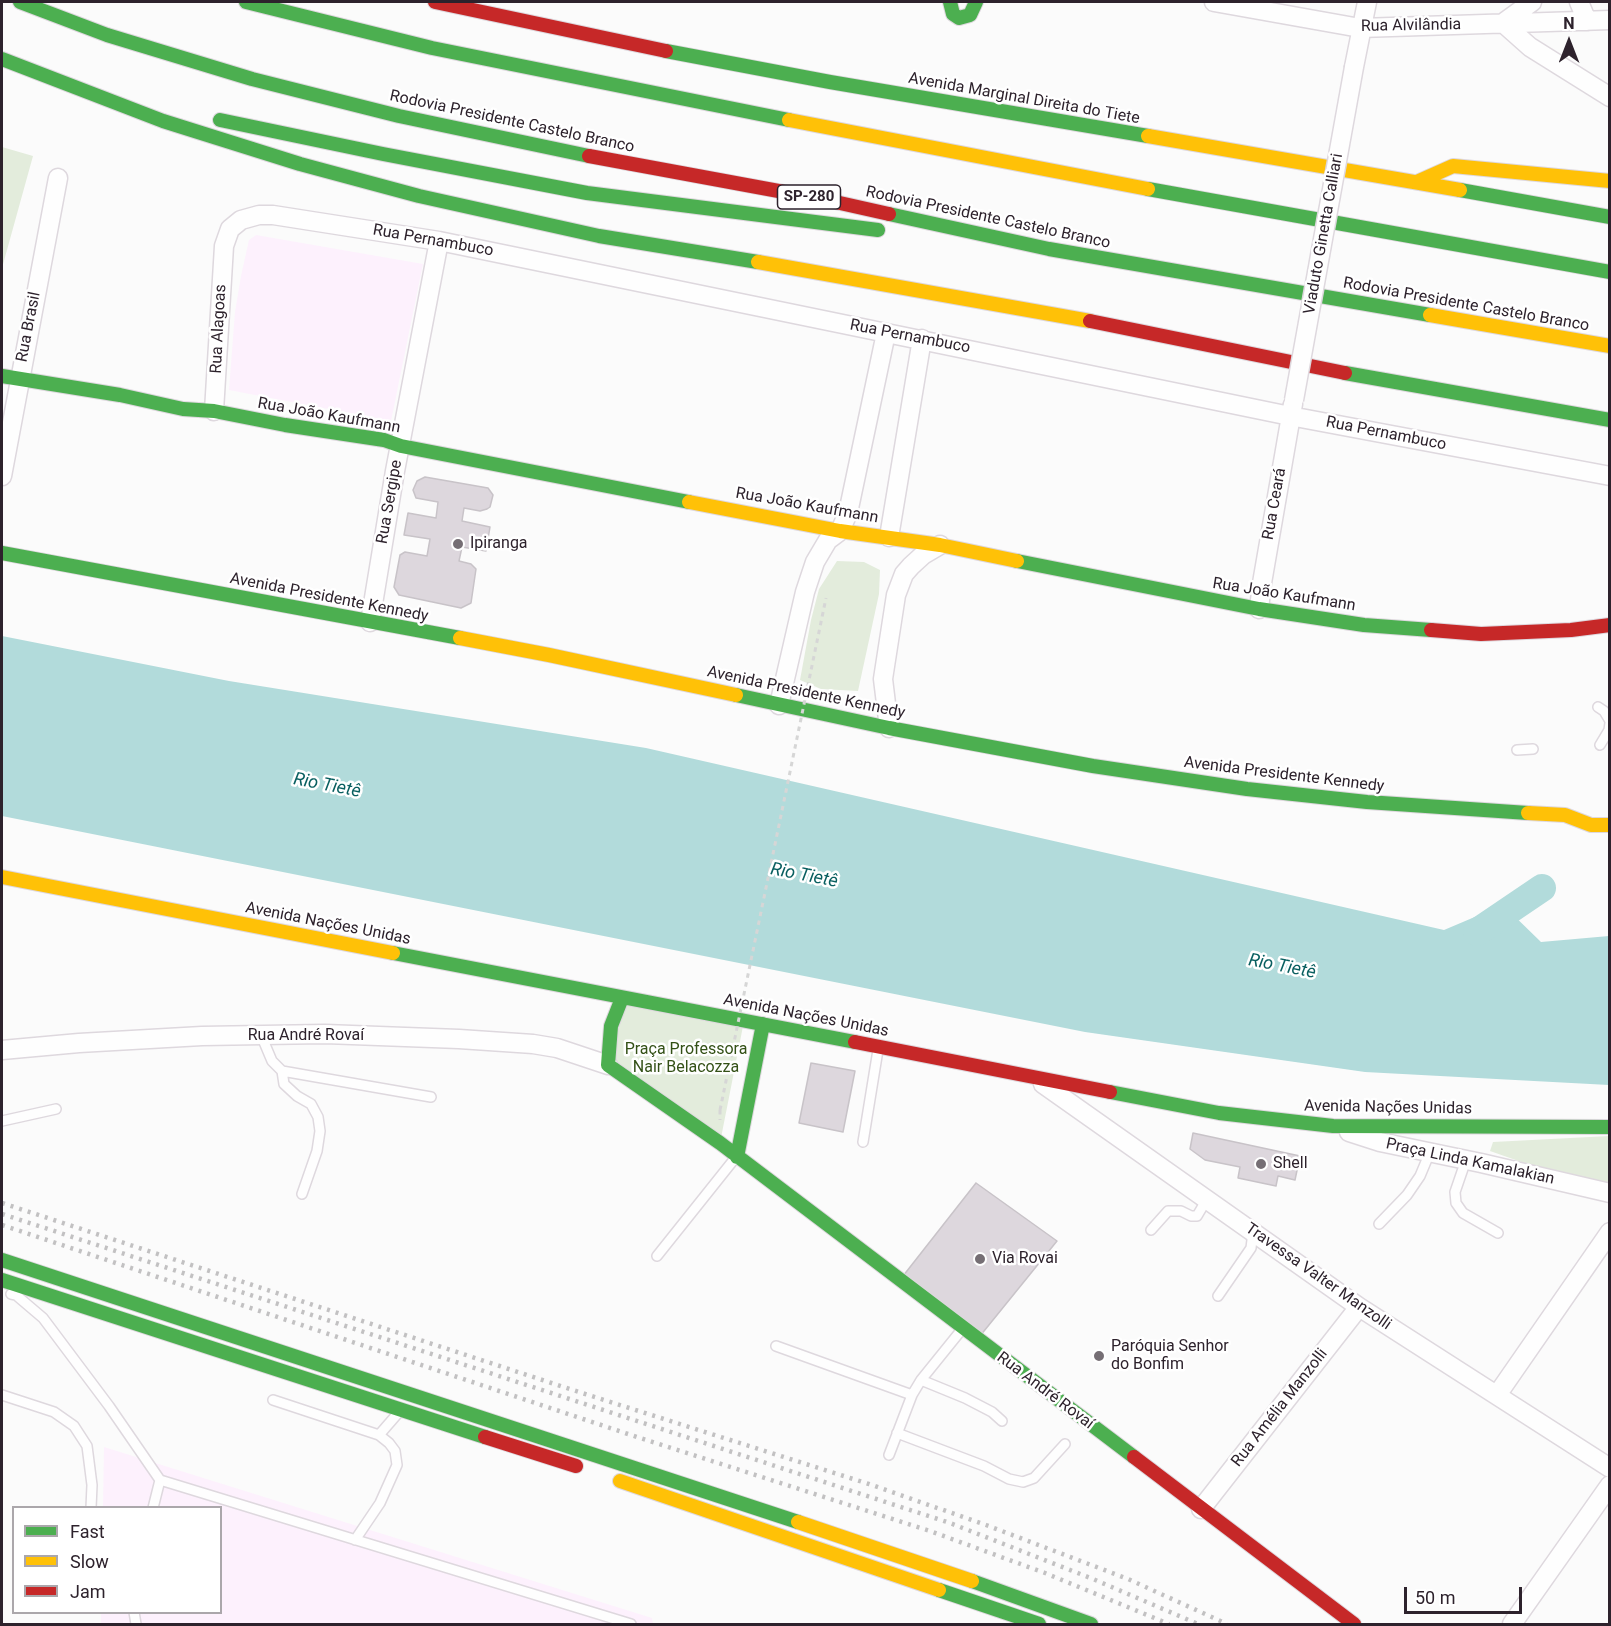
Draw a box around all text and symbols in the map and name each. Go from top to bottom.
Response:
north arrow [1539,12,1599,72]
text: N [1563,14,1575,33]
street label: Rua Alvilândia [1361,16,1461,36]
street label: Avenida Marginal Direita do Tiete [907,69,1141,129]
street label: Rodovia Presidente Castelo Branco [388,87,636,157]
street label: Viaduto Ginetta Calliari [1300,152,1348,316]
street label: Rodovia Presidente Castelo Branco [864,183,1112,253]
road number: SP-280 [778,185,840,209]
street label: Rua Pernambuco [371,221,495,261]
street label: Rodovia Presidente Castelo Branco [1341,274,1591,336]
street label: Rua Alagoas [207,284,231,374]
street label: Rua Brasil [13,290,45,364]
street label: Rua Pernambuco [848,316,972,358]
street label: Rua João Kaufmann [256,394,402,438]
street label: Rua Pernambuco [1324,413,1448,455]
street label: Rua Sergipe [373,459,407,545]
street label: Rua Ceará [1259,467,1291,541]
street label: Rua João Kaufmann [734,484,880,528]
place label: Ipiranga [470,534,528,554]
marker: Ipiranga [451,537,465,551]
street label: Avenida Presidente Kennedy [228,569,430,627]
street label: Rua João Kaufmann [1211,574,1357,616]
street label: Avenida Presidente Kennedy [705,663,907,723]
street label: Avenida Presidente Kennedy [1183,753,1385,797]
water label: Rio Tietê [291,769,363,803]
water label: Rio Tietê [768,859,840,893]
street label: Avenida Nações Unidas [244,899,412,949]
water label: Rio Tietê [1246,950,1318,984]
street label: Avenida Nações Unidas [722,991,890,1041]
street label: Rua André Rovaí [248,1026,364,1046]
park label: Praça Professora Nair Belacozza [625,1040,747,1078]
street label: Avenida Nações Unidas [1304,1097,1472,1119]
street label: Praça Linda Kamalakian [1384,1135,1556,1189]
place label: Shell [1273,1154,1308,1174]
marker: Shell [1254,1157,1268,1171]
street label: Travessa Valter Manzolli [1241,1219,1395,1335]
place label: Via Rovai [992,1249,1058,1269]
marker: Via Rovai [973,1252,987,1266]
place label: Paróquia Senhor do Bonfim [1111,1337,1229,1375]
street label: Rua Amélia Manzolli [1228,1345,1332,1471]
street label: Rua André Rovaí [993,1348,1097,1434]
marker: Paróquia Senhor do Bonfim [1092,1349,1106,1363]
legend [12,1506,222,1614]
text: Fast [70,1521,105,1542]
text: Slow [70,1551,109,1572]
scale bar [1407,1575,1526,1613]
text: Jam [70,1581,106,1602]
text: 50 m [1415,1587,1455,1608]

